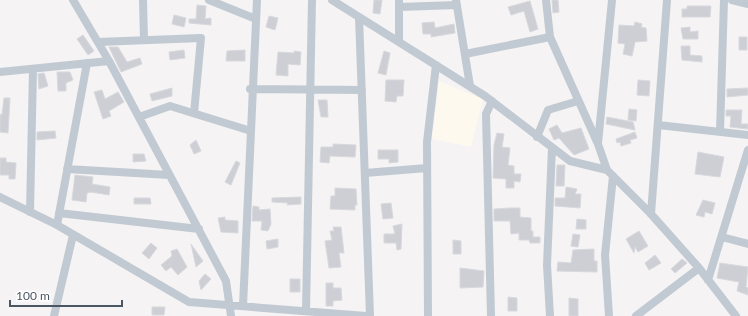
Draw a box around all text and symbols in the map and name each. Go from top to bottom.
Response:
scale bar [10,282,122,308]
text: 100 m [16,288,50,303]

